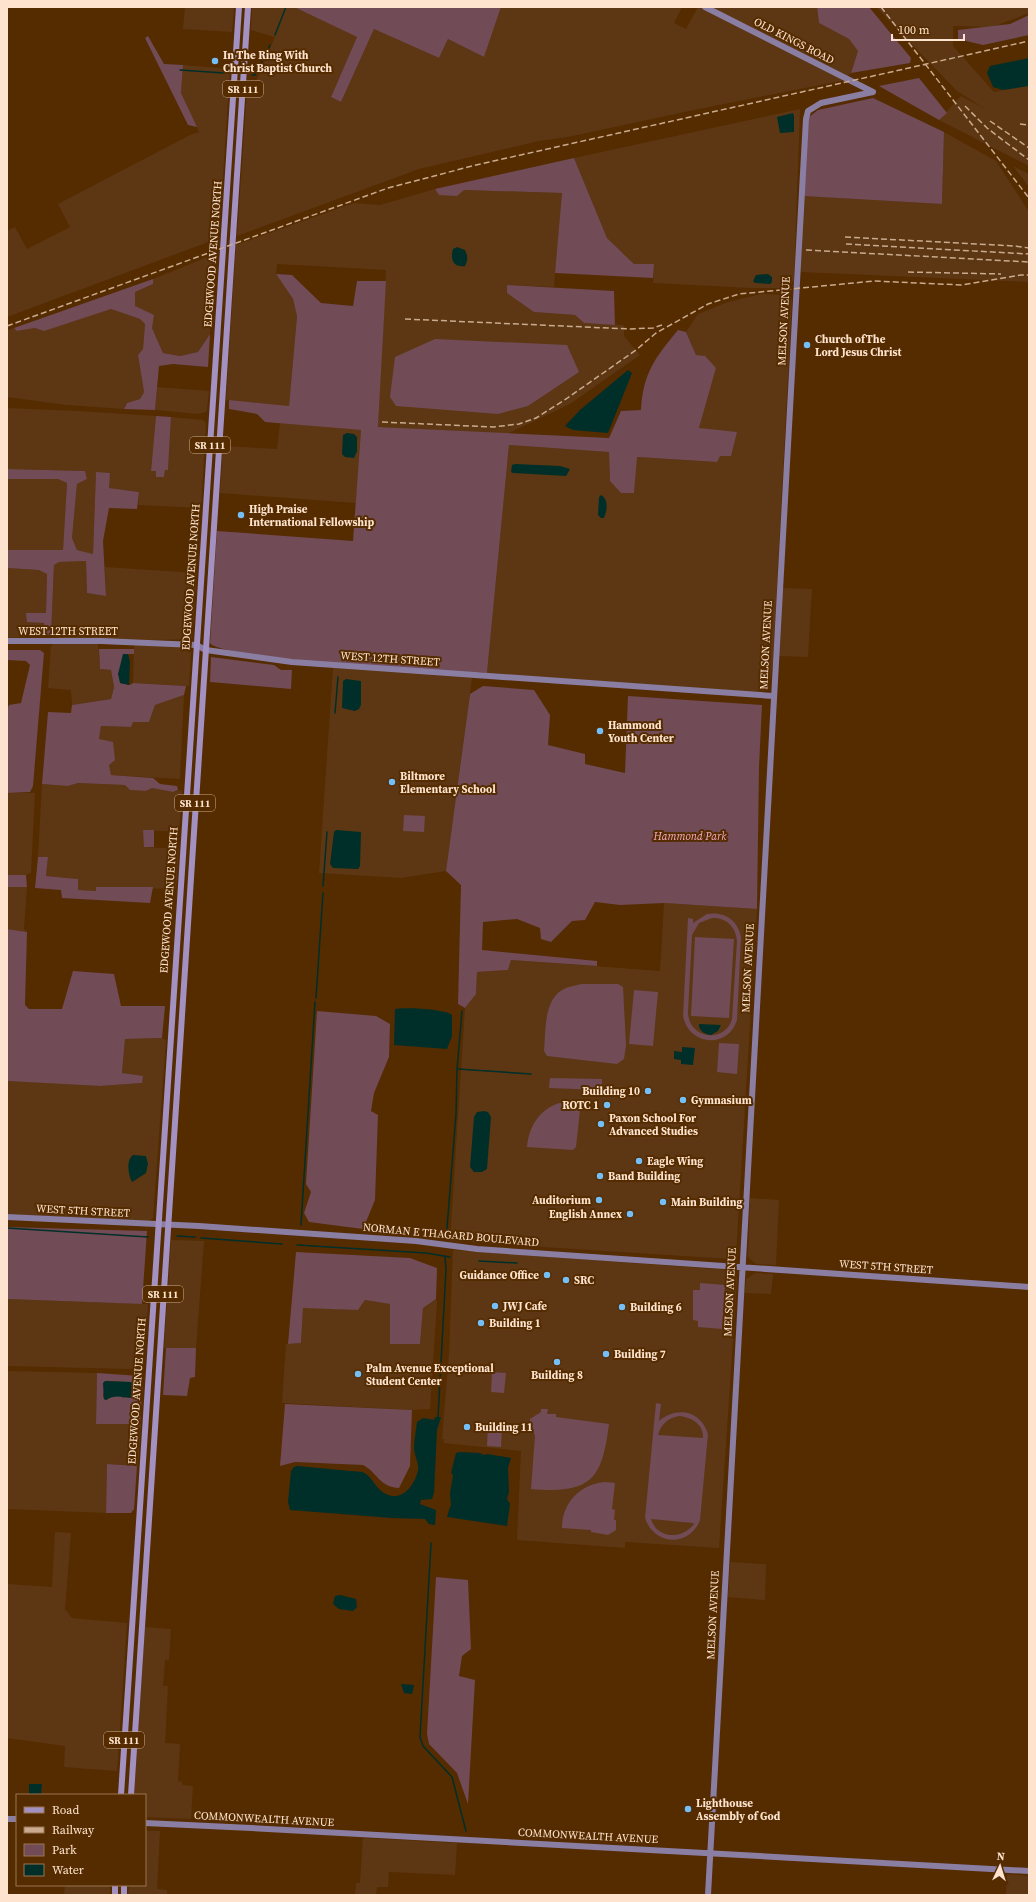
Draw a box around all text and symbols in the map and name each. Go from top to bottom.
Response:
street label: OLD KINGS ROAD [751,14,837,68]
scale bar [892,16,964,42]
text: 100 m [898,22,930,38]
place label: In The Ring With Christ Baptist Church [223,48,332,76]
marker: In The Ring With Christ Baptist Church [210,56,220,66]
road number: SR 111 [223,81,263,97]
street label: EDGEWOOD AVENUE NORTH [200,180,226,328]
street label: MELSON AVENUE [774,276,794,366]
place label: Church ofThe Lord Jesus Christ [815,332,902,360]
marker: Church ofThe Lord Jesus Christ [802,340,812,350]
road number: SR 111 [190,437,230,453]
place label: High Praise International Fellowship [249,502,374,530]
street label: EDGEWOOD AVENUE NORTH [178,503,204,651]
marker: High Praise International Fellowship [236,510,246,520]
street label: MELSON AVENUE [756,600,776,690]
street label: WEST 12TH STREET [18,624,118,639]
street label: WEST 12TH STREET [340,648,441,670]
place label: Hammond Youth Center [608,718,675,746]
marker: Hammond Youth Center [595,726,605,736]
place label: Biltmore Elementary School [400,769,496,797]
marker: Biltmore Elementary School [387,777,397,787]
road number: SR 111 [175,795,215,811]
street label: EDGEWOOD AVENUE NORTH [156,826,182,974]
park label: Hammond Park [653,829,727,844]
street label: MELSON AVENUE [738,923,758,1013]
place label: Building 10 [582,1084,640,1099]
marker: Building 10 [643,1086,653,1096]
place label: Gymnasium [691,1093,752,1108]
marker: Gymnasium [678,1095,688,1105]
place label: ROTC 1 [562,1098,599,1113]
marker: ROTC 1 [602,1100,612,1110]
place label: Paxon School For Advanced Studies [609,1111,698,1139]
marker: Paxon School For Advanced Studies [596,1119,606,1129]
place label: Eagle Wing [647,1154,703,1169]
marker: Eagle Wing [634,1156,644,1166]
place label: Band Building [608,1169,680,1184]
marker: Band Building [595,1171,605,1181]
place label: Auditorium [532,1193,591,1208]
marker: Auditorium [594,1195,604,1205]
place label: Main Building [671,1195,743,1210]
marker: Main Building [658,1197,668,1207]
street label: WEST 5TH STREET [35,1201,131,1221]
place label: English Annex [549,1207,622,1222]
marker: English Annex [625,1209,635,1219]
street label: NORMAN E THAGARD BOULEVARD [362,1220,540,1250]
street label: MELSON AVENUE [720,1247,740,1337]
street label: WEST 5TH STREET [838,1256,934,1278]
place label: Guidance Office [460,1268,539,1283]
marker: Guidance Office [542,1270,552,1280]
place label: SRC [574,1273,594,1288]
marker: SRC [561,1275,571,1285]
road number: SR 111 [143,1286,183,1302]
place label: JWJ Cafe [502,1299,547,1314]
place label: Building 6 [630,1300,682,1315]
marker: JWJ Cafe [490,1301,500,1311]
marker: Building 6 [617,1302,627,1312]
place label: Building 1 [489,1316,541,1331]
street label: EDGEWOOD AVENUE NORTH [124,1317,150,1465]
marker: Building 1 [476,1318,486,1328]
place label: Building 7 [614,1347,666,1362]
marker: Building 7 [601,1349,611,1359]
marker: Building 8 [552,1357,562,1367]
place label: Palm Avenue Exceptional Student Center [366,1361,494,1389]
place label: Building 8 [531,1368,583,1383]
marker: Palm Avenue Exceptional Student Center [353,1369,363,1379]
place label: Building 11 [475,1420,533,1435]
marker: Building 11 [462,1422,472,1432]
street label: MELSON AVENUE [703,1570,723,1660]
road number: SR 111 [104,1732,144,1748]
legend [16,1794,146,1886]
place label: Lighthouse Assembly of God [696,1796,781,1824]
text: Road [52,1802,79,1818]
marker: Lighthouse Assembly of God [683,1804,693,1814]
street label: COMMONWEALTH AVENUE [194,1808,335,1830]
text: Railway [52,1822,95,1838]
street label: COMMONWEALTH AVENUE [518,1825,659,1847]
text: Park [52,1842,77,1858]
north arrow [980,1846,1020,1886]
text: N [996,1849,1005,1864]
text: Water [52,1862,84,1878]

